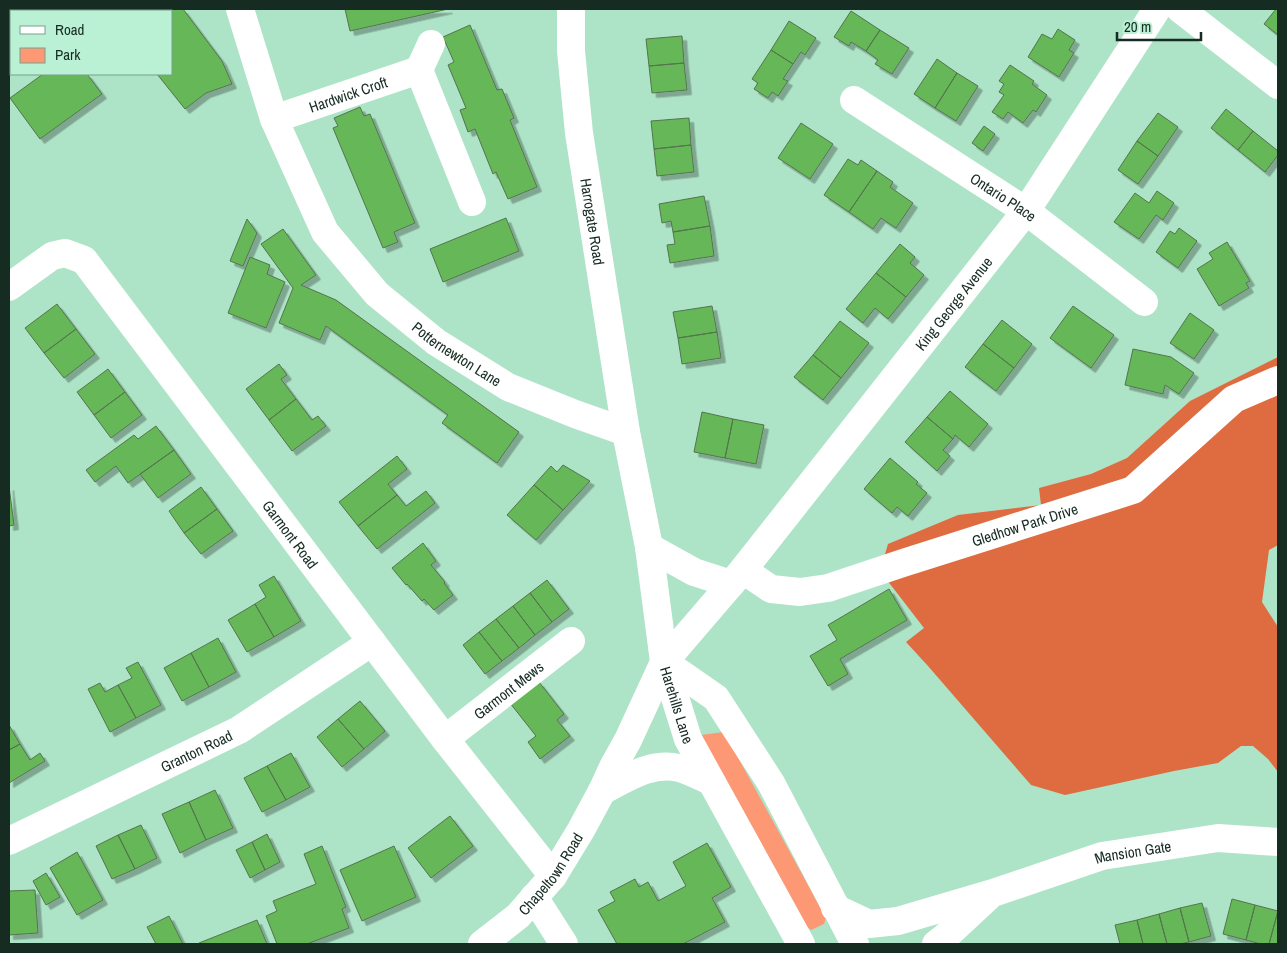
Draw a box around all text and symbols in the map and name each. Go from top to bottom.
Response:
legend [10,10,172,75]
scale bar [1117,10,1201,42]
text: 20 m [1124,16,1151,37]
text: Road [55,19,84,40]
text: Park [55,44,81,65]
street label: Hardwick Croft [306,71,390,117]
street label: Ontario Place [966,167,1041,226]
street label: Harrogate Road [576,177,610,266]
street label: King George Avenue [910,252,997,355]
street label: Potternewton Lane [408,316,506,391]
street label: Garmont Road [258,496,323,573]
street label: Gledhow Park Drive [969,498,1081,551]
street label: Garmont Mews [469,656,548,724]
street label: Harehills Lane [655,664,699,747]
street label: Granton Road [157,724,236,777]
street label: Chapeltown Road [513,829,588,920]
street label: Mansion Gate [1091,835,1173,868]

